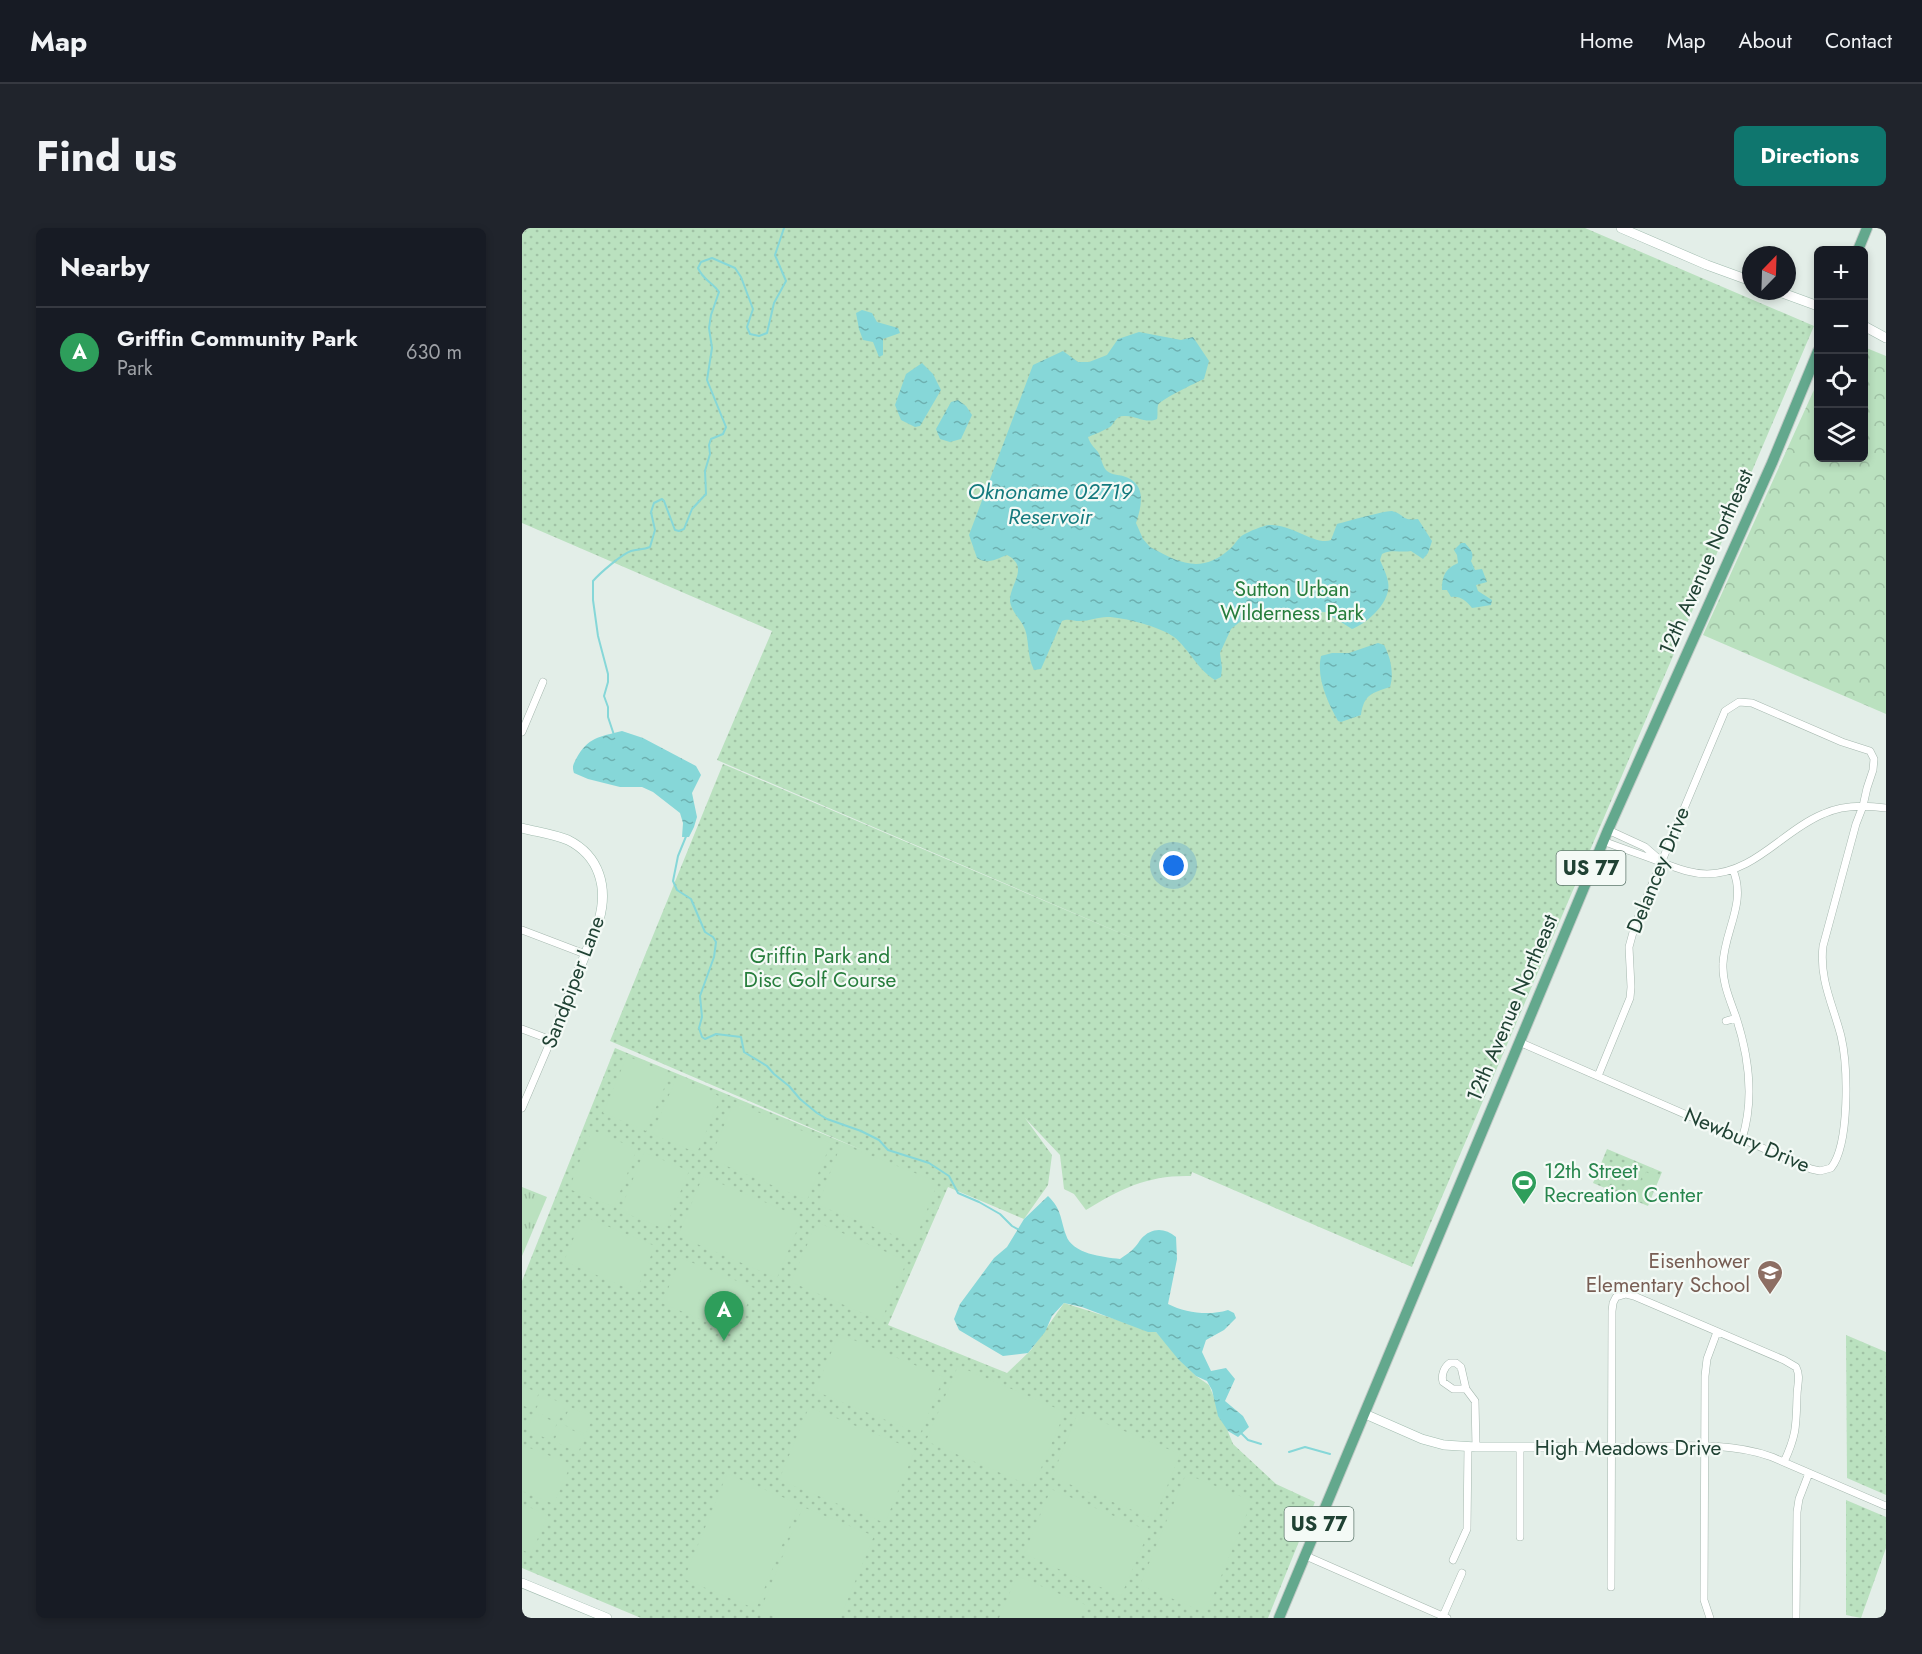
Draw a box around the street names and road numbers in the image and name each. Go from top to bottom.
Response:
street label: 12th Avenue Northeast [1651,464,1761,660]
street label: Delancey Drive [1619,802,1697,938]
road number: US 77 [1556,851,1626,885]
street label: 12th Avenue Northeast [1459,910,1565,1106]
street label: Sandpiper Lane [534,911,612,1053]
street label: Newbury Drive [1679,1100,1815,1180]
street label: High Meadows Drive [1535,1433,1721,1463]
road number: US 77 [1284,1507,1354,1541]

